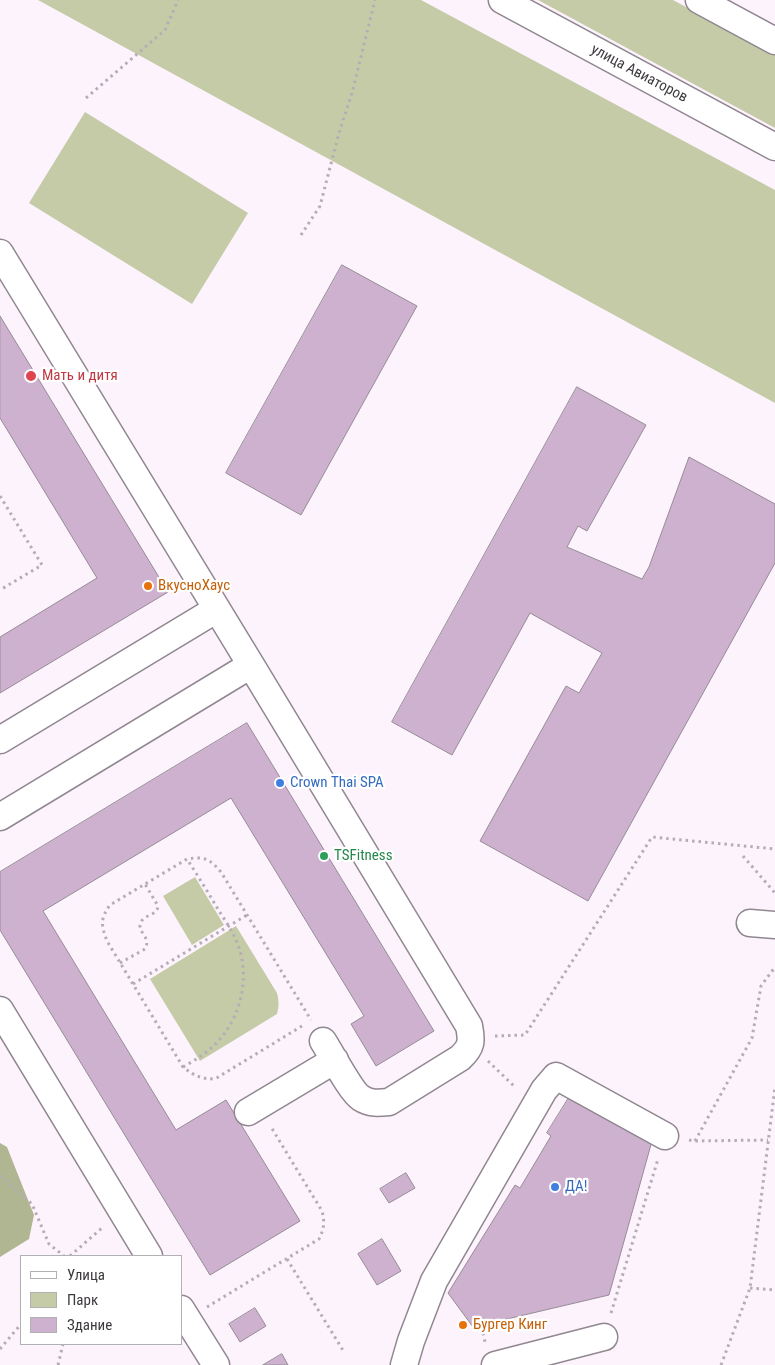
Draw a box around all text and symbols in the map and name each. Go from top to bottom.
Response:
street label: улица Авиаторов [588,41,690,107]
place label: Мать и дитя [42,367,118,385]
marker: Мать и дитя [24,369,38,383]
place label: ВкусноХаус [158,577,230,595]
marker: ВкусноХаус [142,580,154,592]
place label: Crown Thai SPA [290,774,384,792]
marker: Crown Thai SPA [274,777,286,789]
place label: TSFitness [334,847,393,865]
marker: TSFitness [318,850,330,862]
place label: ДА! [565,1178,587,1196]
marker: ДА! [549,1181,561,1193]
legend [20,1255,182,1345]
text: Улица [67,1266,105,1284]
text: Парк [67,1291,98,1309]
text: Здание [67,1316,112,1334]
place label: Бургер Кинг [473,1316,547,1334]
marker: Бургер Кинг [457,1319,469,1331]

